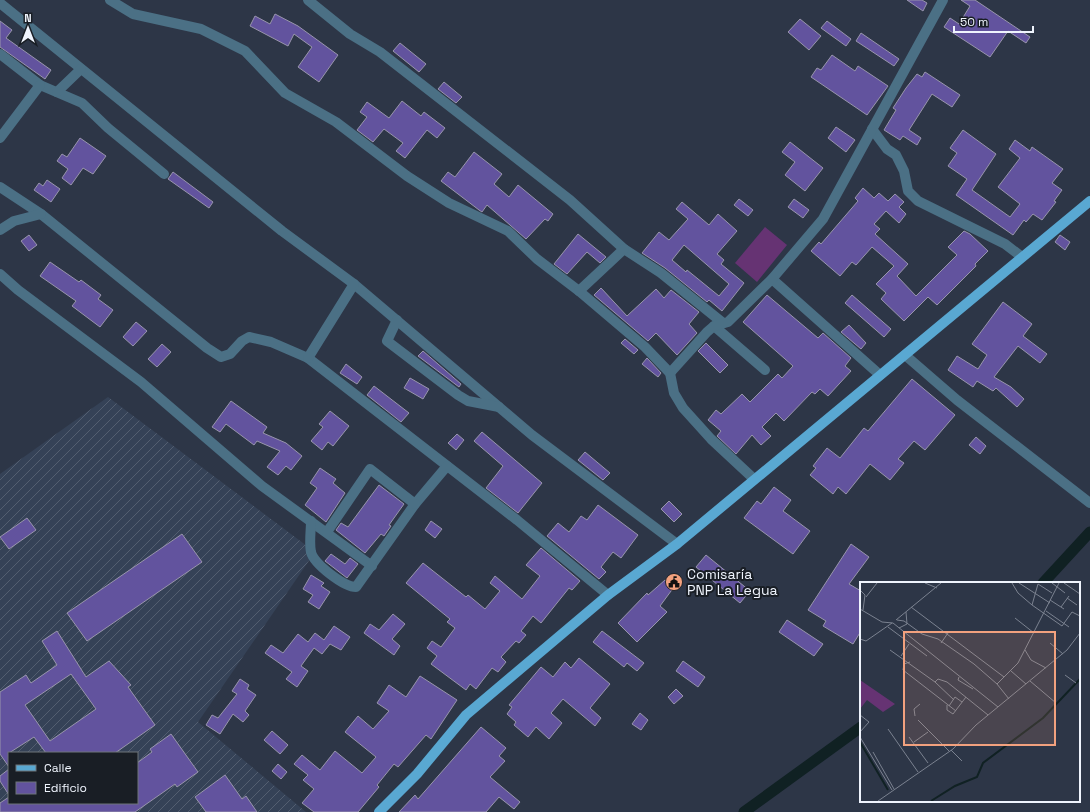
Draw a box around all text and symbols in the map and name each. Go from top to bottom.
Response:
north arrow [8,8,48,48]
scale bar [954,8,1033,34]
text: N [24,11,32,25]
text: 50 m [960,14,988,30]
place label: Comisaría PNP La Legua [687,565,778,599]
public building icon: Comisaría PNP La Legua [664,572,684,592]
inset map [860,582,1080,802]
legend [8,752,138,804]
text: Calle [44,760,72,776]
text: Edificio [44,780,87,796]

